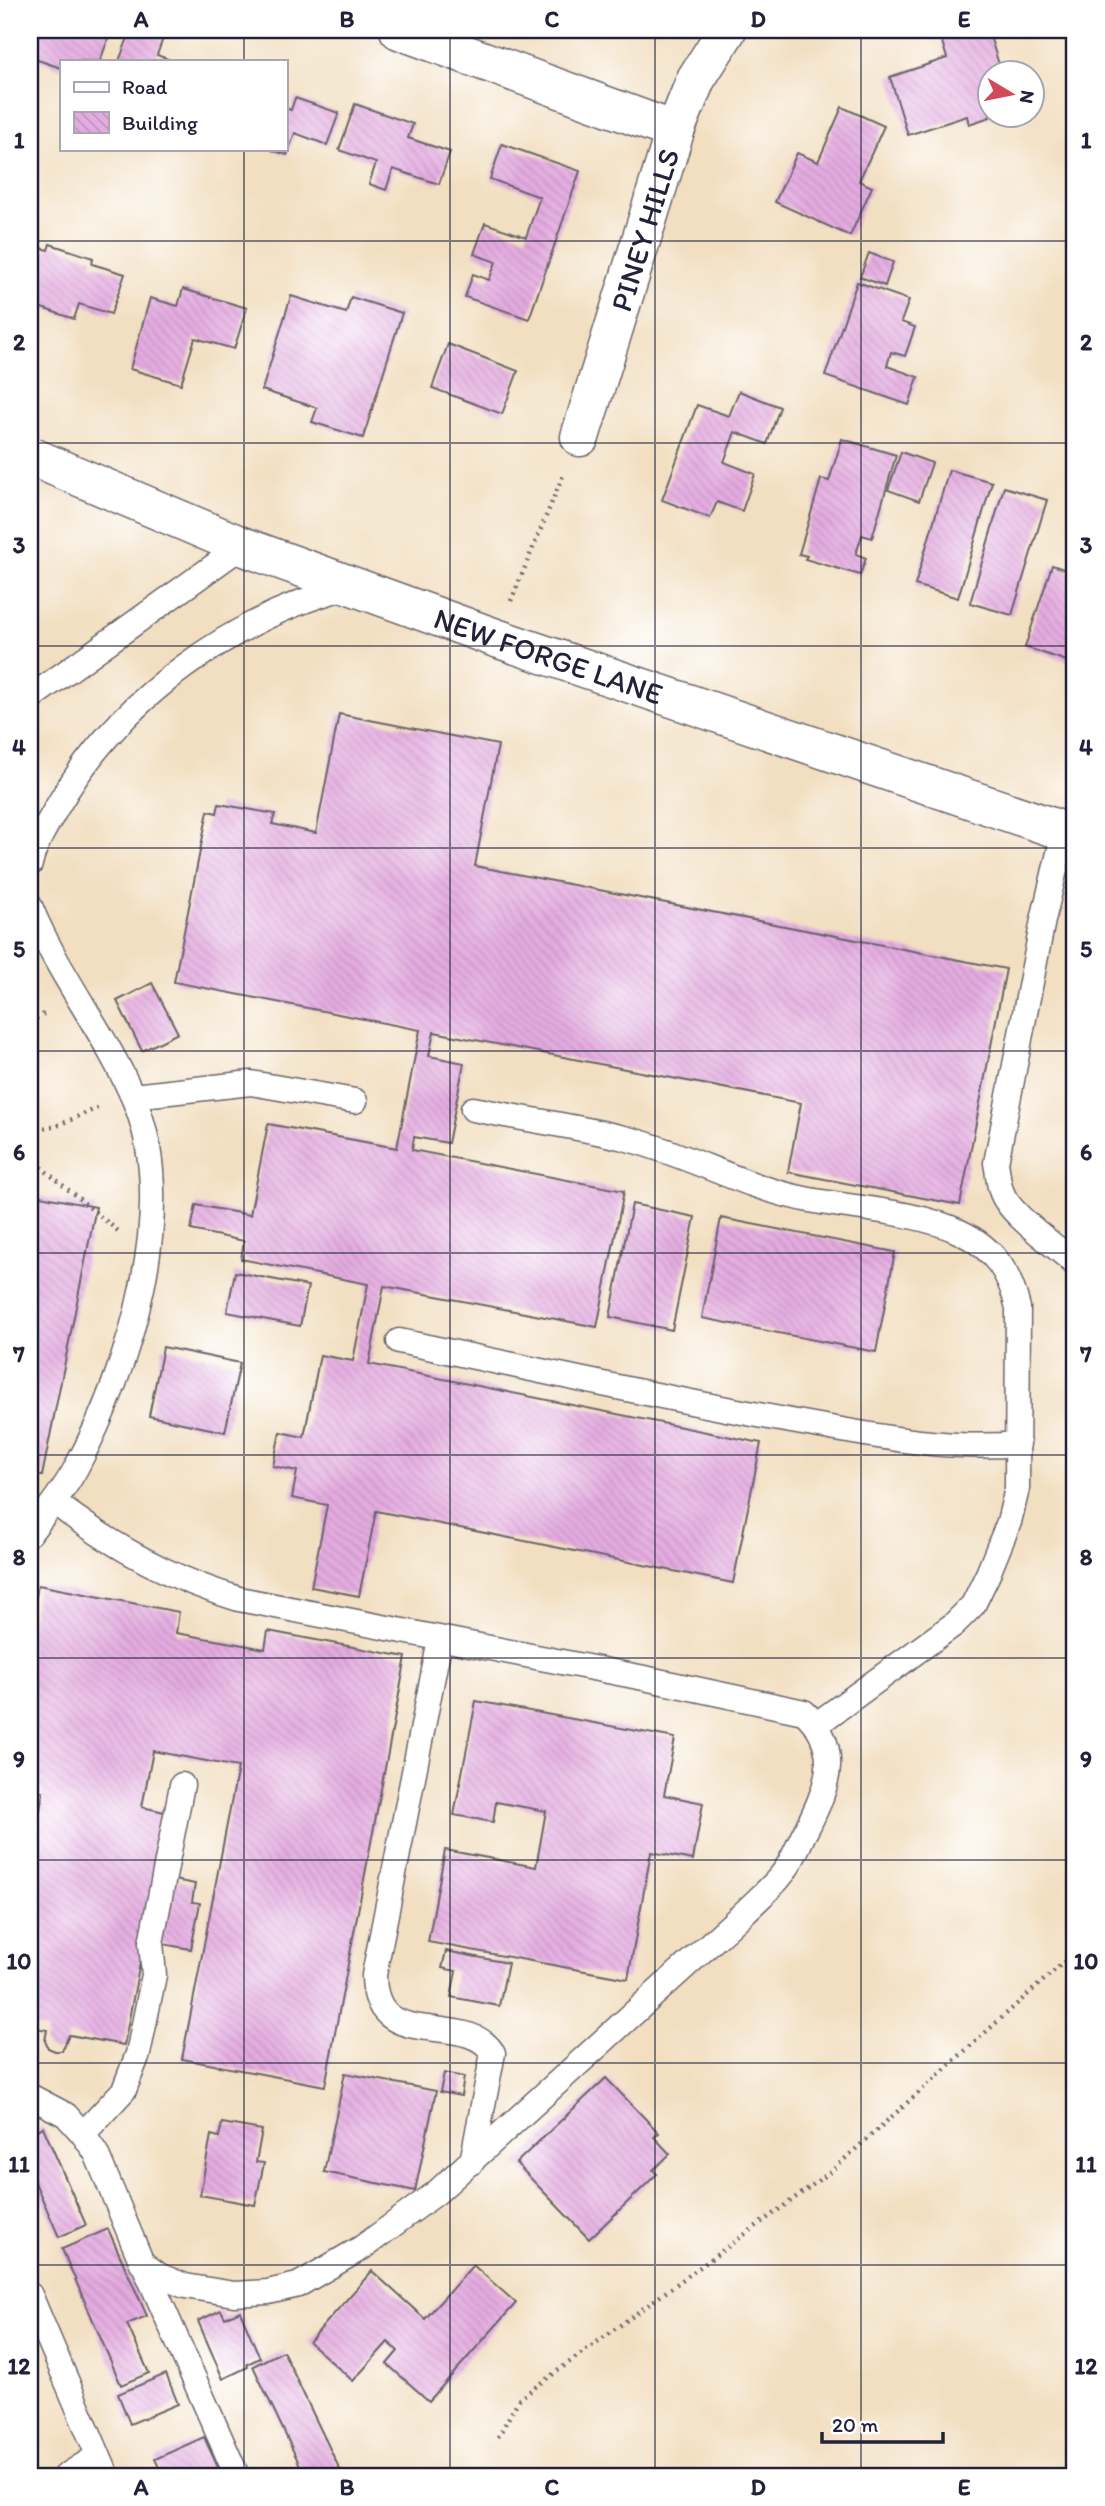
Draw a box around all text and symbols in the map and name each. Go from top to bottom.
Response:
text: A [133,5,149,33]
text: B [340,5,355,33]
text: C [545,5,560,33]
text: D [750,5,766,33]
text: E [958,5,971,33]
legend [60,60,287,150]
north arrow [976,60,1046,130]
text: Road [122,74,168,99]
text: N [1015,89,1040,105]
text: Building [122,110,198,135]
text: 1 [14,126,25,154]
text: 1 [1081,126,1092,154]
street label: PINEY HILLS [602,144,687,316]
text: 2 [13,328,26,356]
text: 2 [1080,328,1093,356]
text: 3 [13,531,26,559]
text: 3 [1080,531,1093,559]
street label: NEW FORGE LANE [429,599,668,712]
text: 4 [12,733,26,761]
text: 4 [1079,733,1093,761]
text: 5 [13,935,25,963]
text: 5 [1080,935,1092,963]
text: 6 [13,1138,25,1166]
text: 6 [1080,1138,1092,1166]
text: 7 [12,1340,25,1368]
text: 7 [1079,1340,1092,1368]
text: 8 [13,1543,26,1571]
text: 8 [1080,1543,1093,1571]
text: 9 [13,1745,25,1773]
text: 9 [1080,1745,1092,1773]
text: 10 [7,1947,31,1975]
text: 10 [1074,1947,1098,1975]
text: 11 [8,2150,30,2178]
text: 11 [1075,2150,1097,2178]
text: 12 [8,2352,31,2380]
text: 12 [1075,2352,1098,2380]
scale bar [822,2401,942,2445]
text: 20 m [832,2412,879,2437]
text: A [133,2473,149,2501]
text: B [340,2473,355,2501]
text: C [545,2473,560,2501]
text: D [750,2473,766,2501]
text: E [958,2473,971,2501]

